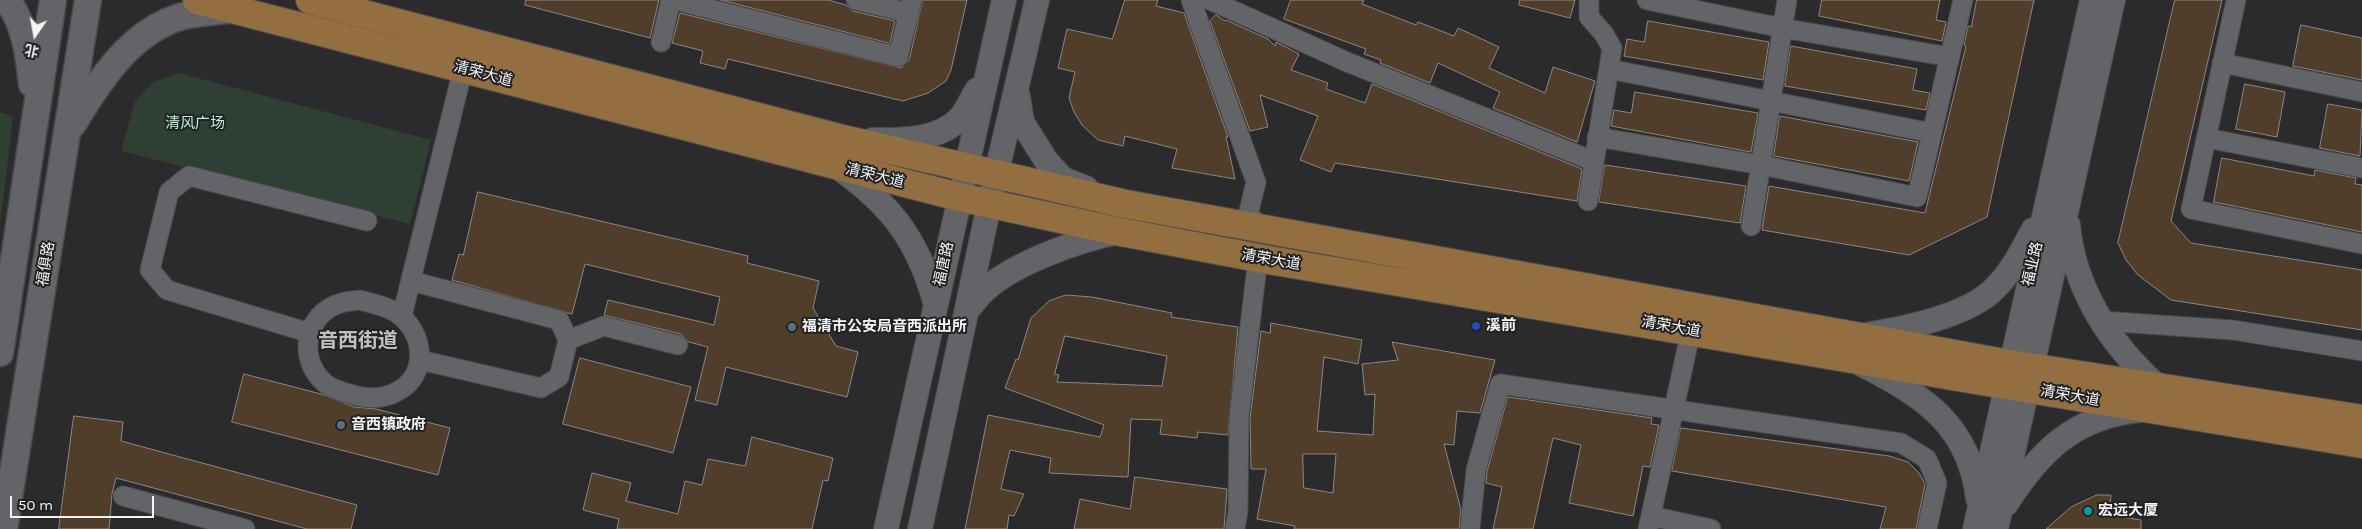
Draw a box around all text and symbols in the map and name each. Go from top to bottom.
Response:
north arrow [10,10,60,60]
text: 北 [23,40,40,60]
street label: 清荣大道 [452,58,514,90]
park label: 清风广场 [165,115,225,133]
street label: 清荣大道 [844,160,906,192]
street label: 福俱路 [34,240,58,288]
street label: 福唐路 [931,240,957,288]
street label: 福业路 [2019,240,2047,288]
street label: 清荣大道 [1240,246,1302,274]
street label: 清荣大道 [1640,313,1702,341]
place label: 溪前 [1486,317,1516,335]
place label: 福清市公安局音西派出所 [802,318,967,336]
marker: 溪前 [1470,320,1482,332]
marker: 福清市公安局音西派出所 [786,321,798,333]
district label: 音西街道 [318,329,398,353]
street label: 清荣大道 [2039,382,2101,410]
place label: 音西镇政府 [351,416,426,434]
marker: 音西镇政府 [335,419,347,431]
scale bar [12,486,156,518]
text: 50 m [18,496,53,514]
place label: 宏远大厦 [2098,502,2158,520]
marker: 宏远大厦 [2082,505,2094,517]

